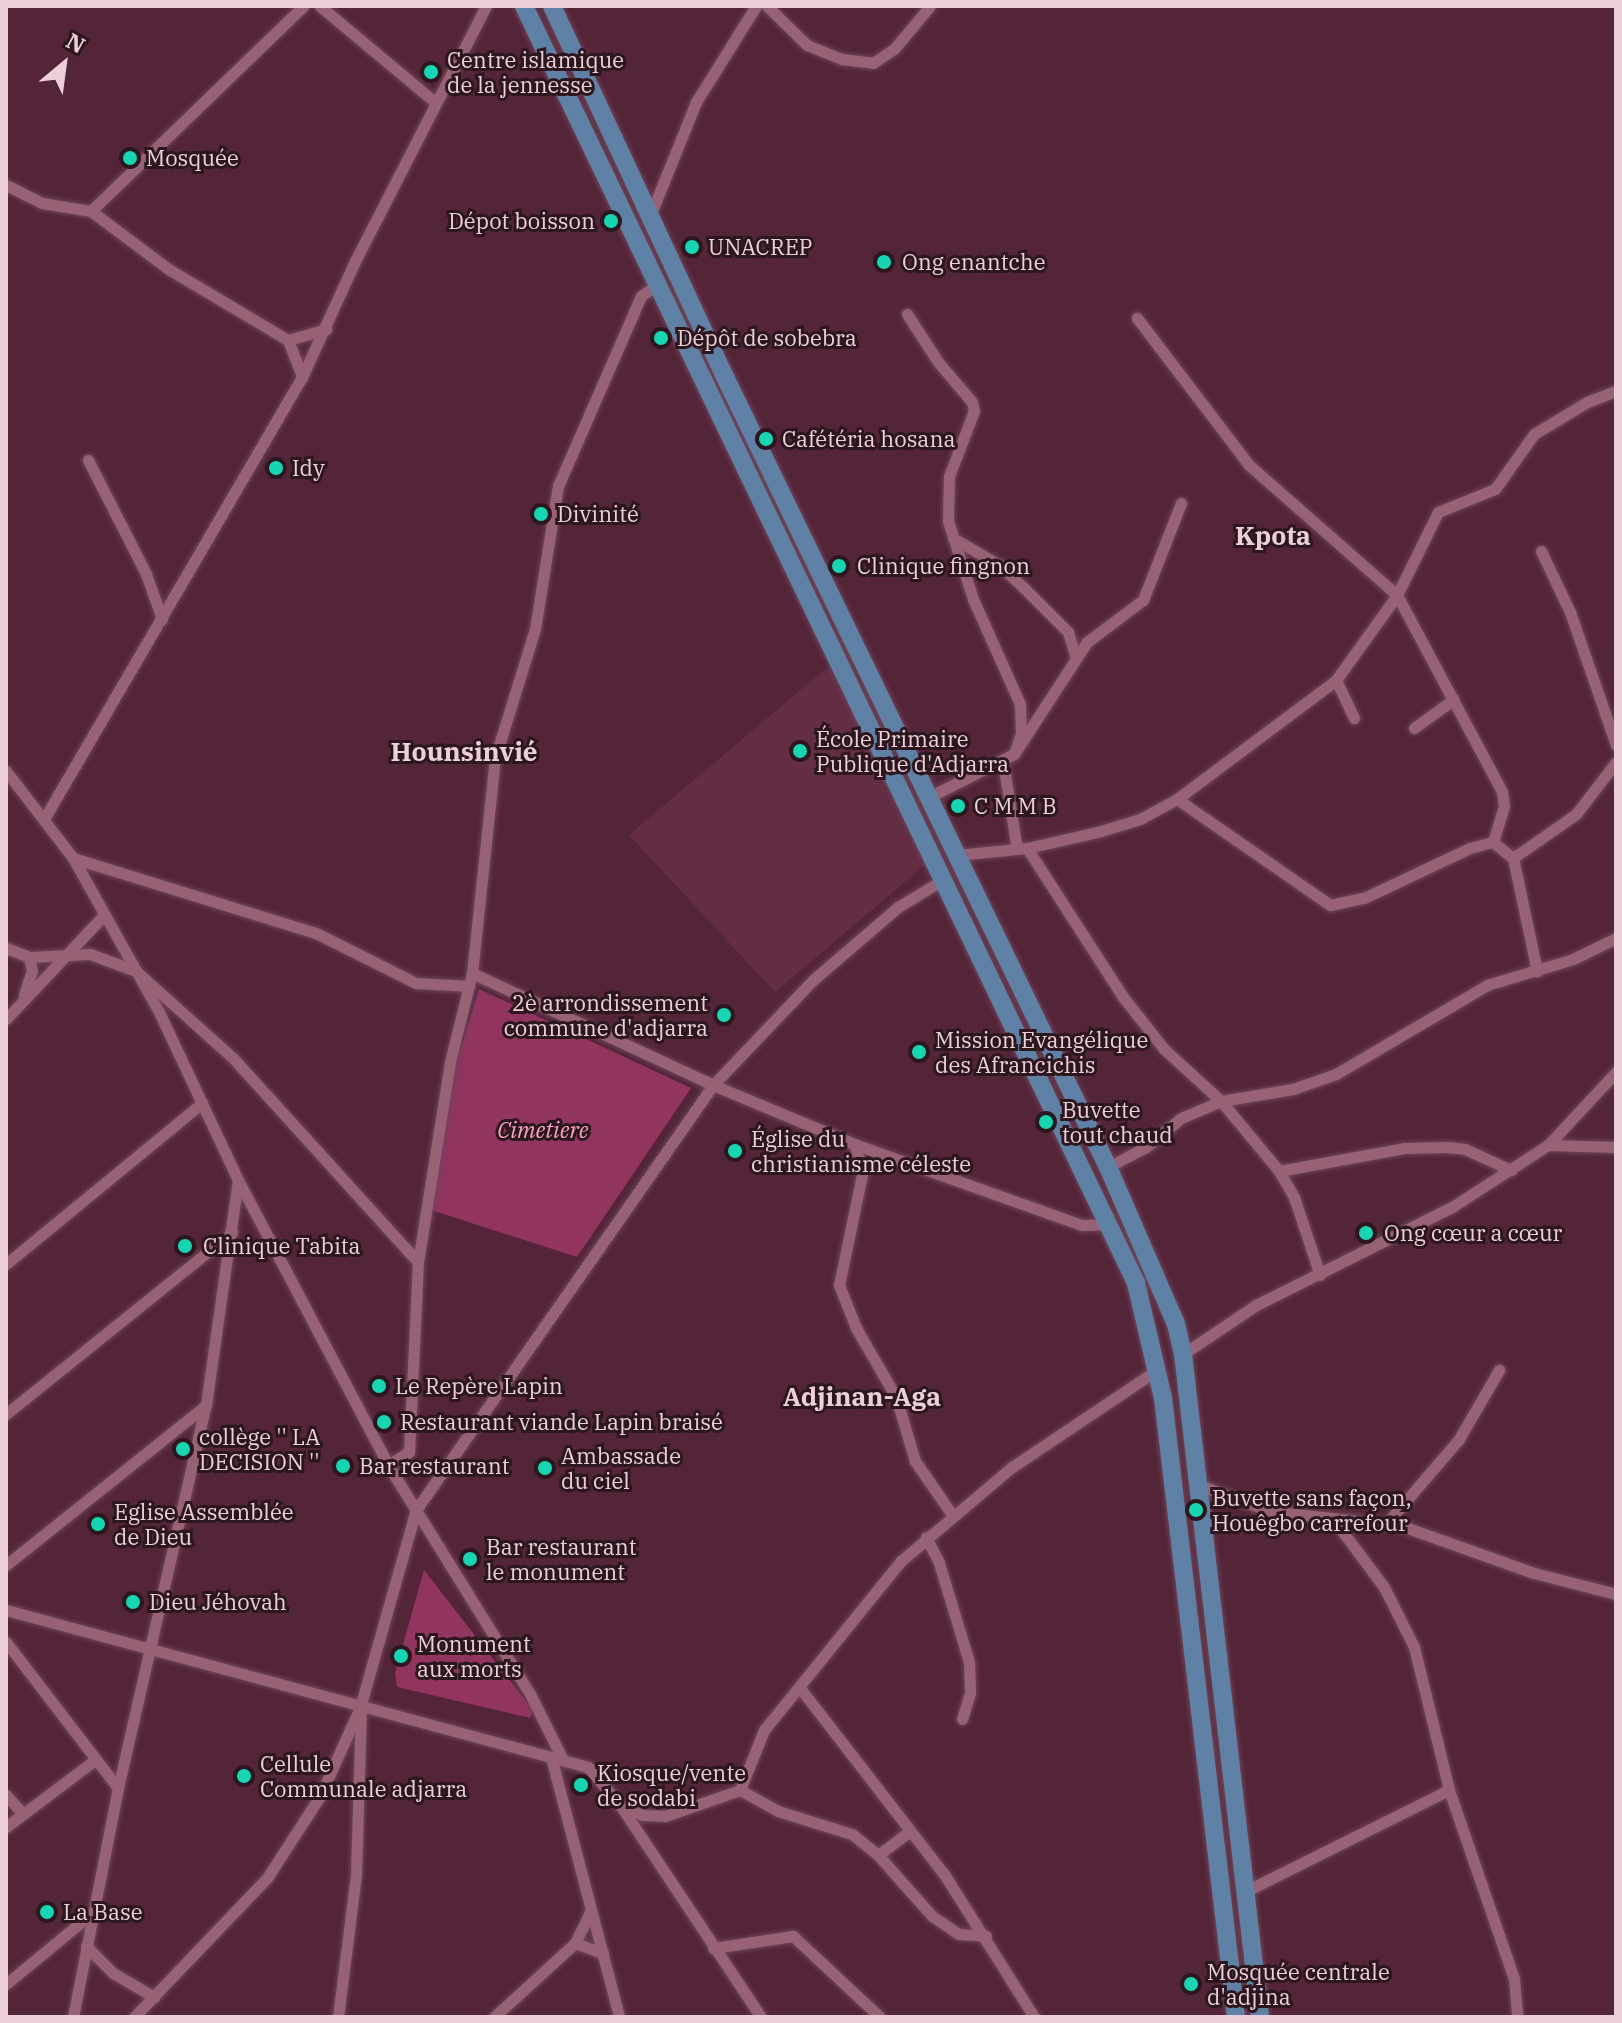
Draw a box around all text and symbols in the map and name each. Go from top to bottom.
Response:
north arrow [24,24,104,104]
text: N [61,26,91,59]
place label: Centre islamique de la jennesse [447,46,624,98]
marker: Centre islamique de la jennesse [422,63,440,81]
place label: Mosquée [146,145,239,171]
marker: Mosquée [121,149,139,167]
place label: Dépot boisson [448,208,595,234]
marker: Dépot boisson [602,212,620,230]
place label: UNACREP [708,234,813,260]
marker: UNACREP [683,238,701,256]
place label: Ong enantche [902,249,1045,275]
marker: Ong enantche [873,251,895,273]
place label: Dépôt de sobebra [677,325,857,351]
marker: Dépôt de sobebra [652,329,670,347]
place label: Cafétéria hosana [782,426,955,452]
marker: Cafétéria hosana [757,430,775,448]
place label: Idy [292,455,325,481]
marker: Idy [267,459,285,477]
place label: Divinité [557,501,639,527]
marker: Divinité [532,505,550,523]
district label: Kpota [1235,520,1311,552]
place label: Clinique fingnon [857,553,1030,579]
marker: Clinique fingnon [828,555,850,577]
place label: École Primaire Publique d'Adjarra [816,725,1009,776]
district label: Hounsinvié [390,736,538,768]
marker: École Primaire Publique d'Adjarra [791,742,809,760]
place label: C M M B [974,793,1057,819]
marker: C M M B [949,797,967,815]
place label: 2è arrondissement commune d'adjarra [504,989,708,1040]
marker: 2è arrondissement commune d'adjarra [715,1006,733,1024]
place label: Mission Evangélique des Afrancichis [935,1026,1148,1078]
marker: Mission Evangélique des Afrancichis [910,1043,928,1061]
place label: Buvette tout chaud [1062,1096,1173,1148]
marker: Buvette tout chaud [1037,1113,1055,1131]
park label: Cimetiere [497,1117,589,1143]
place label: Église du christianisme céleste [751,1125,971,1176]
marker: Église du christianisme céleste [726,1142,744,1160]
place label: Ong cœur a cœur [1384,1220,1562,1246]
marker: Ong cœur a cœur [1355,1222,1377,1244]
place label: Clinique Tabita [203,1233,361,1259]
marker: Clinique Tabita [174,1235,196,1257]
place label: Le Repère Lapin [395,1373,563,1399]
marker: Le Repère Lapin [370,1377,388,1395]
district label: Adjinan-Aga [783,1381,941,1413]
place label: Restaurant viande Lapin braisé [400,1409,723,1435]
marker: Restaurant viande Lapin braisé [375,1413,393,1431]
place label: collège '' LA DECISION '' [199,1423,320,1474]
marker: collège '' LA DECISION '' [174,1440,192,1458]
place label: Ambassade du ciel [561,1442,681,1494]
place label: Bar restaurant [359,1453,510,1479]
marker: Bar restaurant [334,1457,352,1475]
marker: Ambassade du ciel [536,1459,554,1477]
place label: Buvette sans façon, Houêgbo carrefour [1212,1484,1412,1536]
place label: Eglise Assemblée de Dieu [114,1498,294,1550]
marker: Buvette sans façon, Houêgbo carrefour [1187,1501,1205,1519]
marker: Eglise Assemblée de Dieu [89,1515,107,1533]
place label: Bar restaurant le monument [486,1533,637,1584]
marker: Bar restaurant le monument [461,1550,479,1568]
place label: Dieu Jéhovah [149,1589,287,1615]
marker: Dieu Jéhovah [124,1593,142,1611]
place label: Monument aux morts [417,1630,531,1682]
marker: Monument aux morts [392,1647,410,1665]
place label: Cellule Communale adjarra [260,1750,467,1802]
place label: Kiosque/vente de sodabi [597,1759,746,1810]
marker: Cellule Communale adjarra [235,1767,253,1785]
marker: Kiosque/vente de sodabi [572,1776,590,1794]
place label: La Base [63,1899,142,1925]
marker: La Base [38,1903,56,1921]
place label: Mosquée centrale d'adjina [1207,1958,1390,2010]
marker: Mosquée centrale d'adjina [1182,1975,1200,1993]

